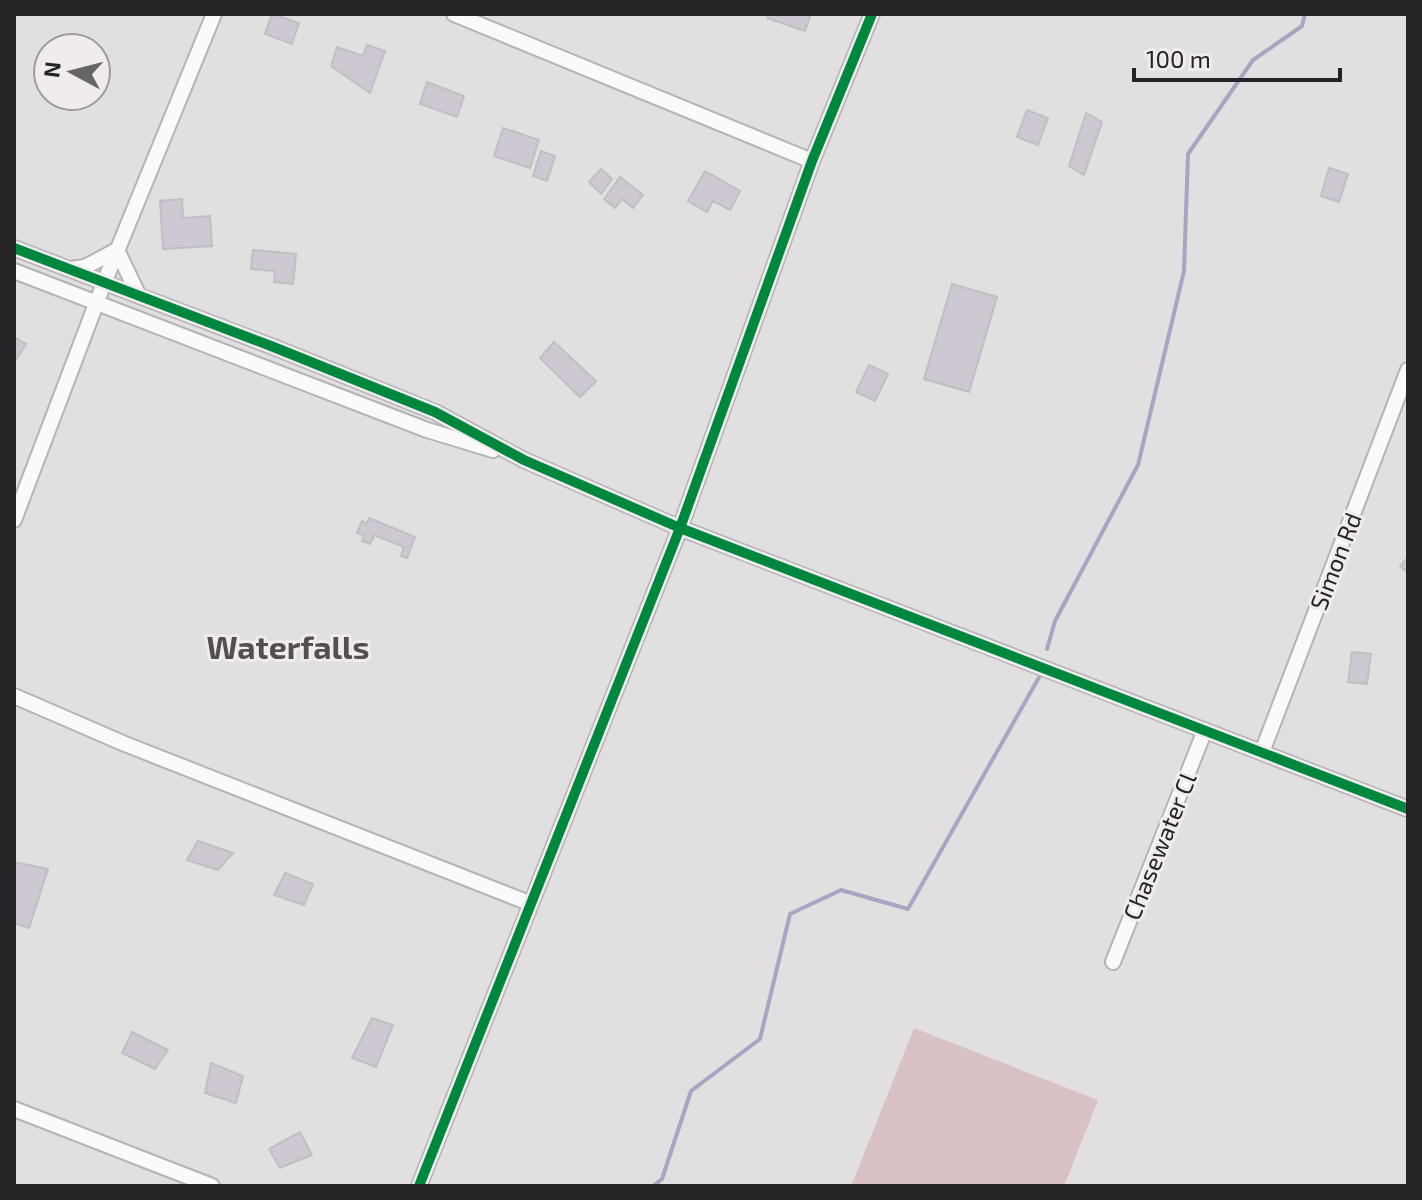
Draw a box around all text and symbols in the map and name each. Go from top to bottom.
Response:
north arrow [32,32,112,112]
scale bar [1134,32,1340,82]
text: 100 m [1146,44,1211,73]
text: N [37,60,65,79]
street label: Simon Rd [1303,508,1367,614]
district label: Waterfalls [207,627,369,665]
street label: Chasewater Cl [1116,768,1202,924]

